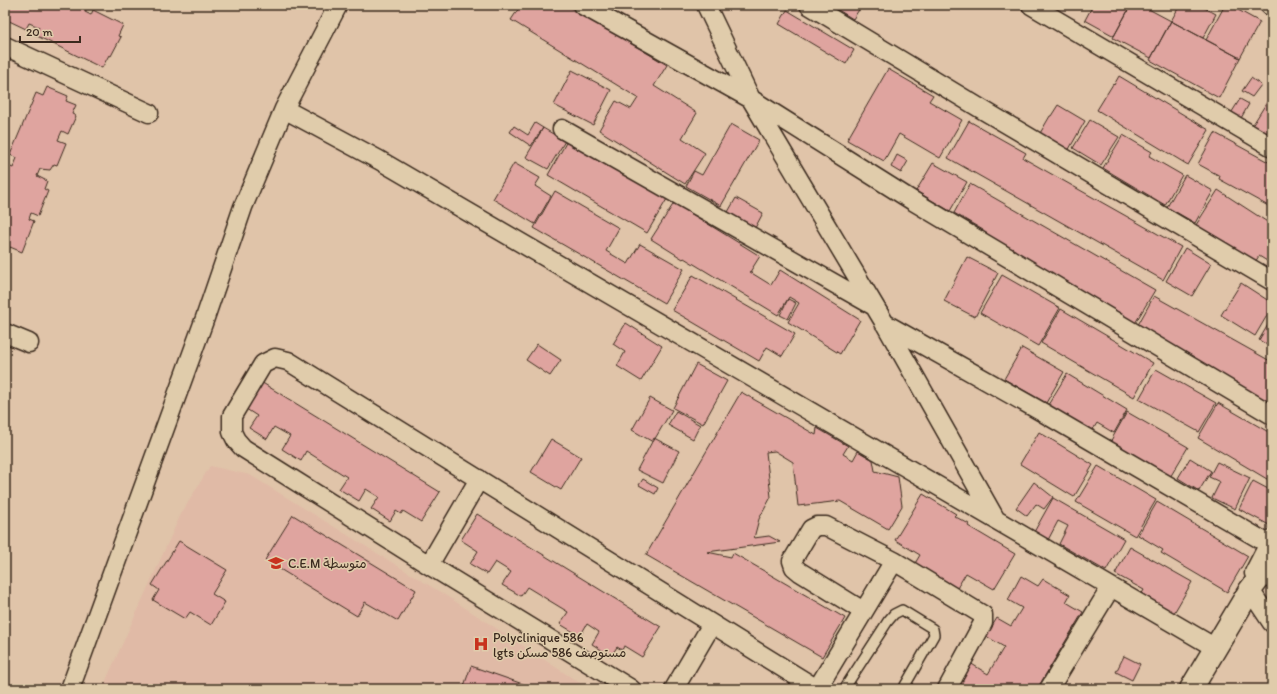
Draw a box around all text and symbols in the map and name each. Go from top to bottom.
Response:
scale bar [20,18,80,44]
text: 20 m [26,25,53,39]
school or university icon: C.E.M متوسطة [267,554,285,572]
place label: C.E.M متوسطة [288,556,367,572]
place label: Polyclinique 586 lgts مستوصف 586 مسكن [493,630,626,661]
hospital icon: Polyclinique 586 lgts مستوصف 586 مسكن [472,635,490,653]

